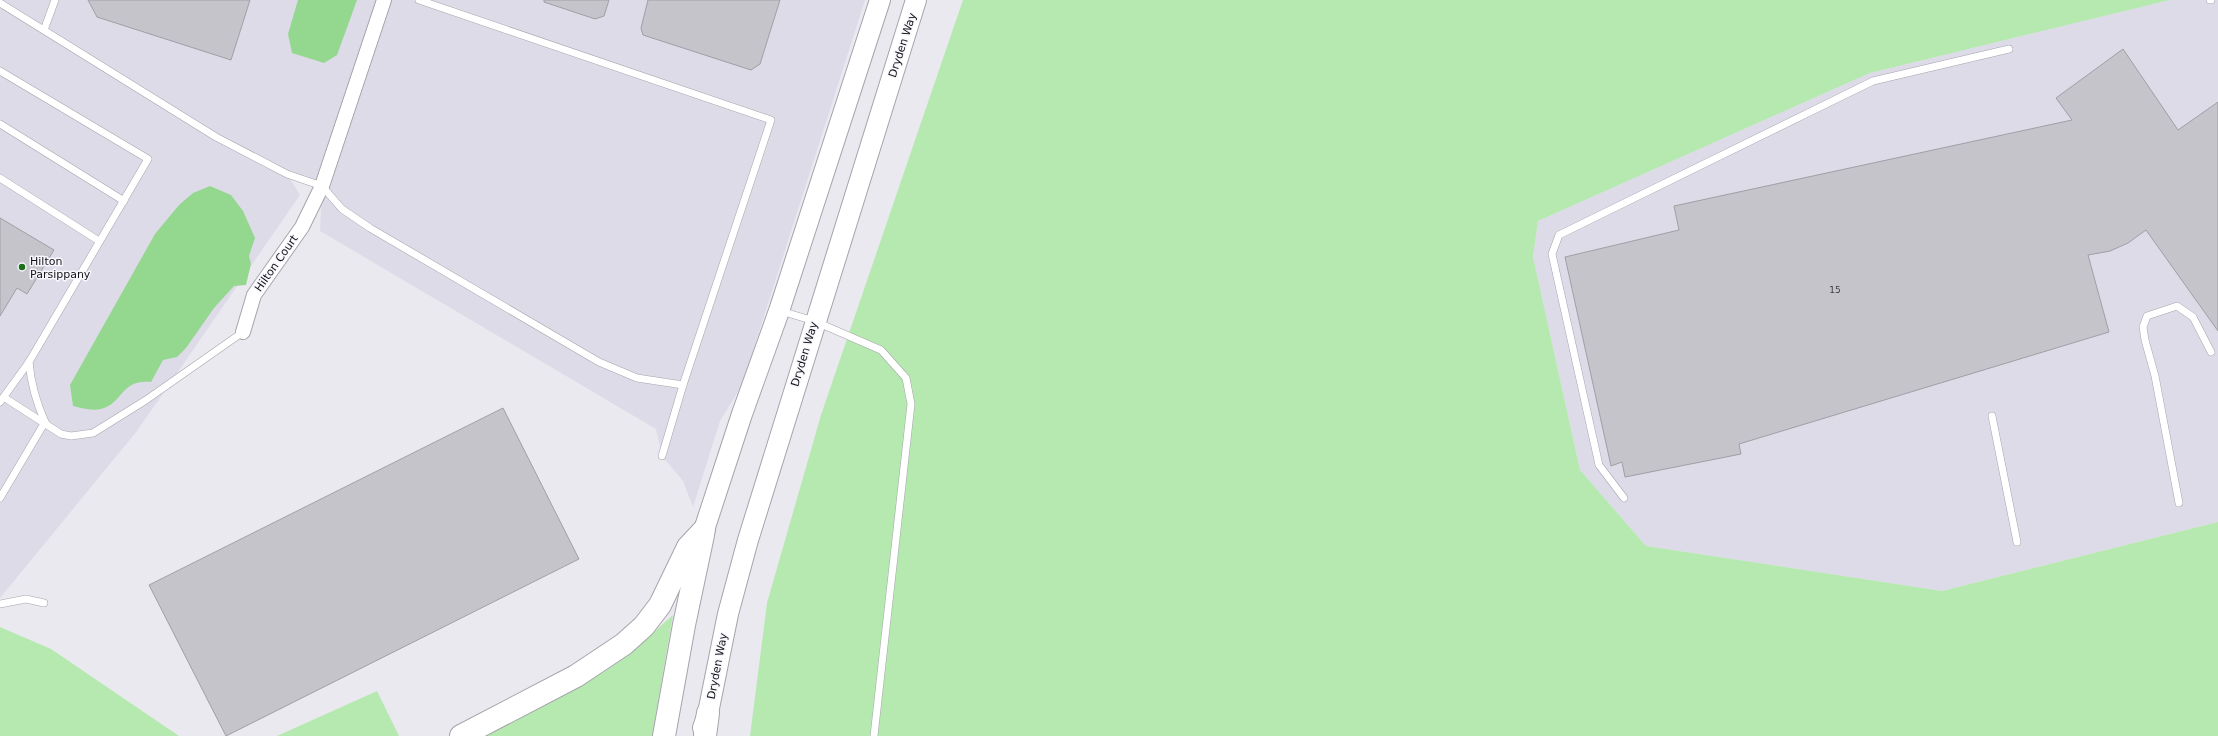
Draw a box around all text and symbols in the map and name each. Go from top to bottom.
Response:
street label: Dryden Way [886,11,919,79]
street label: Hilton Court [252,232,301,294]
place label: Hilton Parsippany [30,255,91,281]
marker: Hilton Parsippany [17,262,27,272]
house number: 15 [1829,285,1841,295]
street label: Dryden Way [788,320,821,388]
street label: Dryden Way [705,631,730,700]

